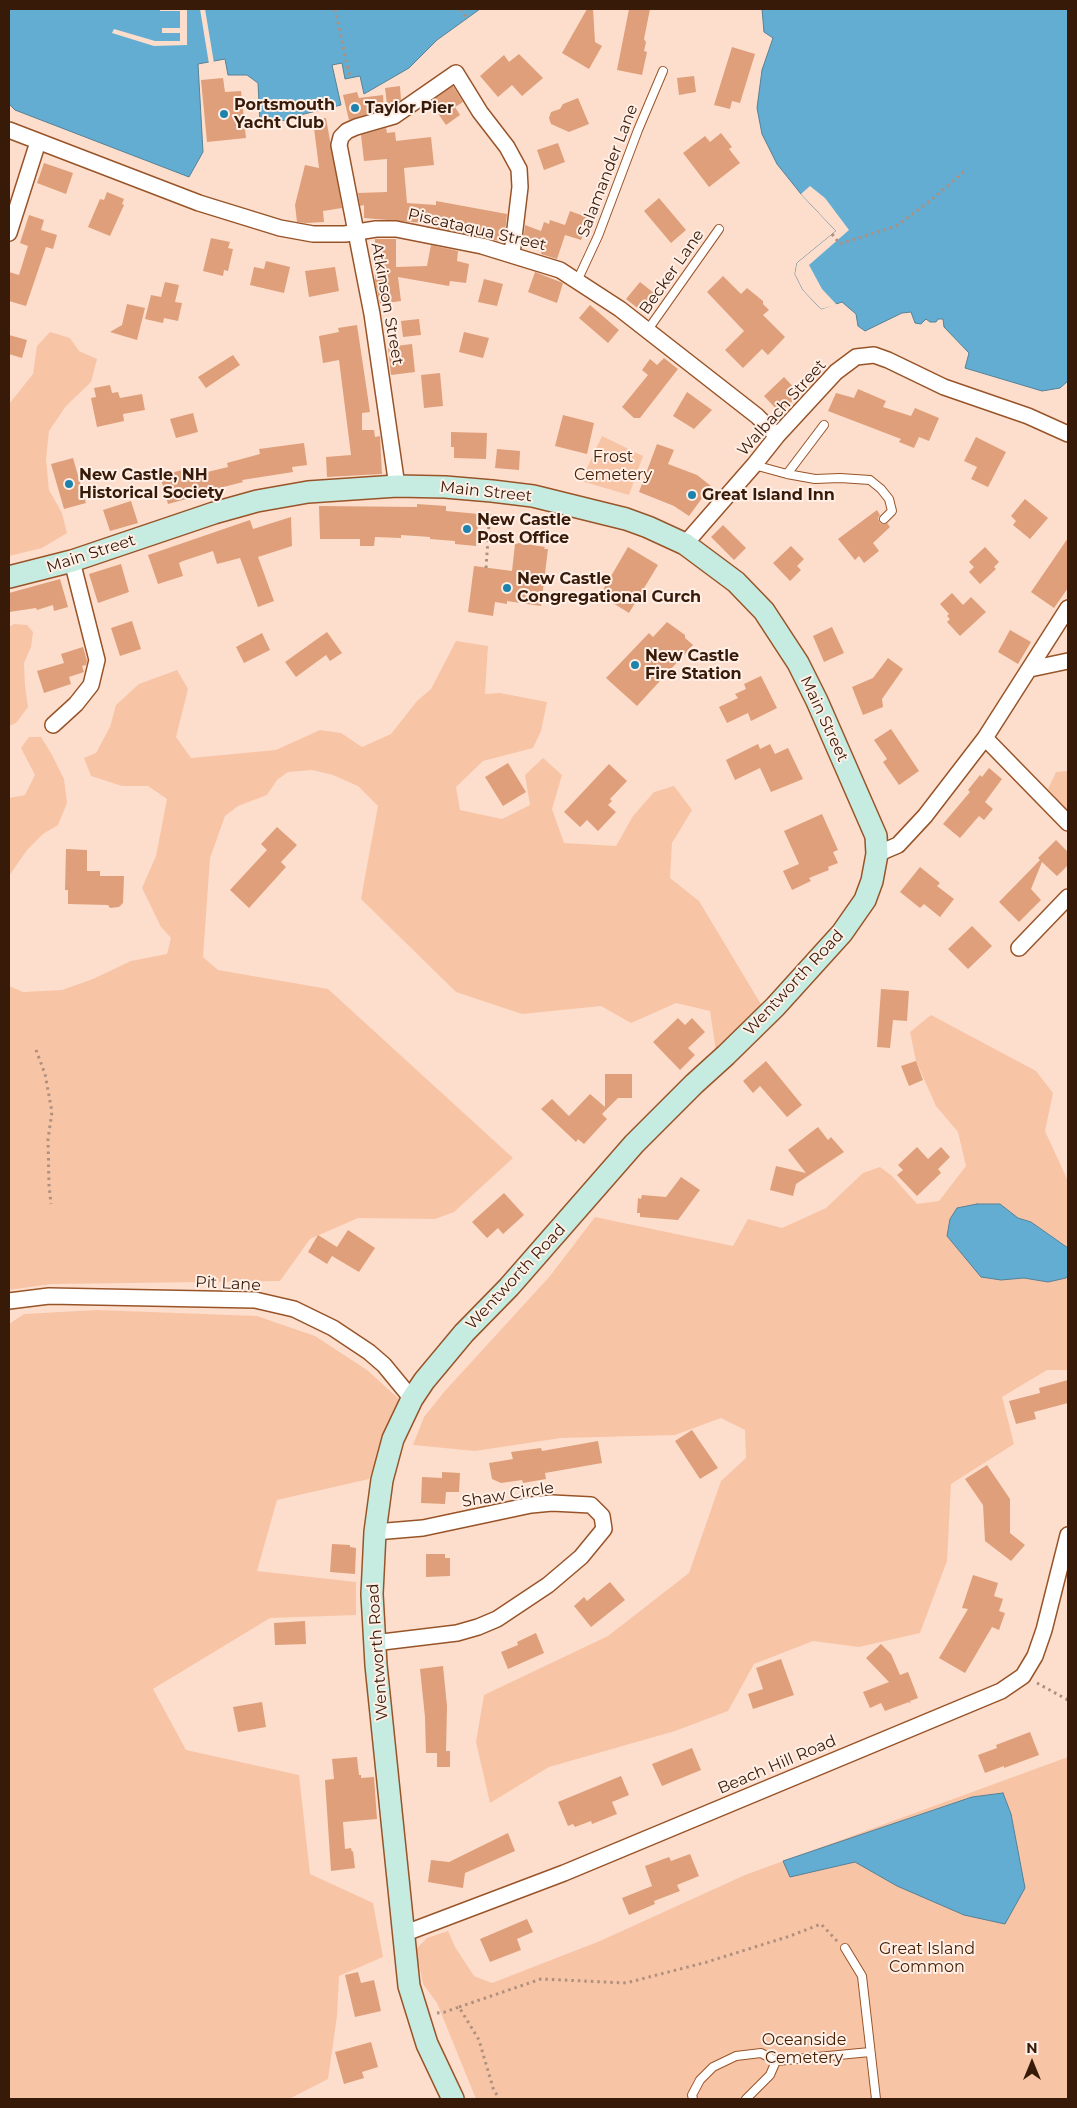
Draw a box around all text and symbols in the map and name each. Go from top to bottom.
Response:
place label: Portsmouth Yacht Club [234,95,335,133]
place label: Taylor Pier [365,98,454,118]
marker: Taylor Pier [349,102,361,114]
street label: Salamander Lane [574,102,642,240]
marker: Portsmouth Yacht Club [218,108,230,120]
street label: Piscataqua Street [406,205,548,255]
street label: Becker Lane [636,226,708,318]
street label: Atkinson Street [367,241,407,367]
street label: Walbach Street [734,356,830,460]
park label: Frost Cemetery [574,447,652,485]
place label: New Castle, NH Historical Society [79,465,224,503]
marker: New Castle, NH Historical Society [63,478,75,490]
street label: Main Street [439,478,533,506]
place label: Great Island Inn [702,485,835,505]
marker: Great Island Inn [686,489,698,501]
place label: New Castle Post Office [477,510,571,548]
marker: New Castle Post Office [461,523,473,535]
street label: Main Street [44,531,138,577]
place label: New Castle Congregational Curch [517,569,701,607]
marker: New Castle Congregational Curch [501,582,513,594]
place label: New Castle Fire Station [645,646,741,684]
marker: New Castle Fire Station [629,659,641,671]
street label: Main Street [796,673,852,765]
street label: Wentworth Road [740,926,848,1040]
street label: Wentworth Road [462,1220,570,1334]
street label: Pit Lane [195,1273,261,1295]
street label: Shaw Circle [461,1478,555,1512]
street label: Wentworth Road [364,1583,392,1721]
street label: Beach Hill Road [715,1731,839,1799]
park label: Great Island Common [879,1939,975,1977]
park label: Oceanside Cemetery [762,2030,846,2068]
north arrow [1007,2038,1057,2088]
text: N [1026,2039,1038,2057]

